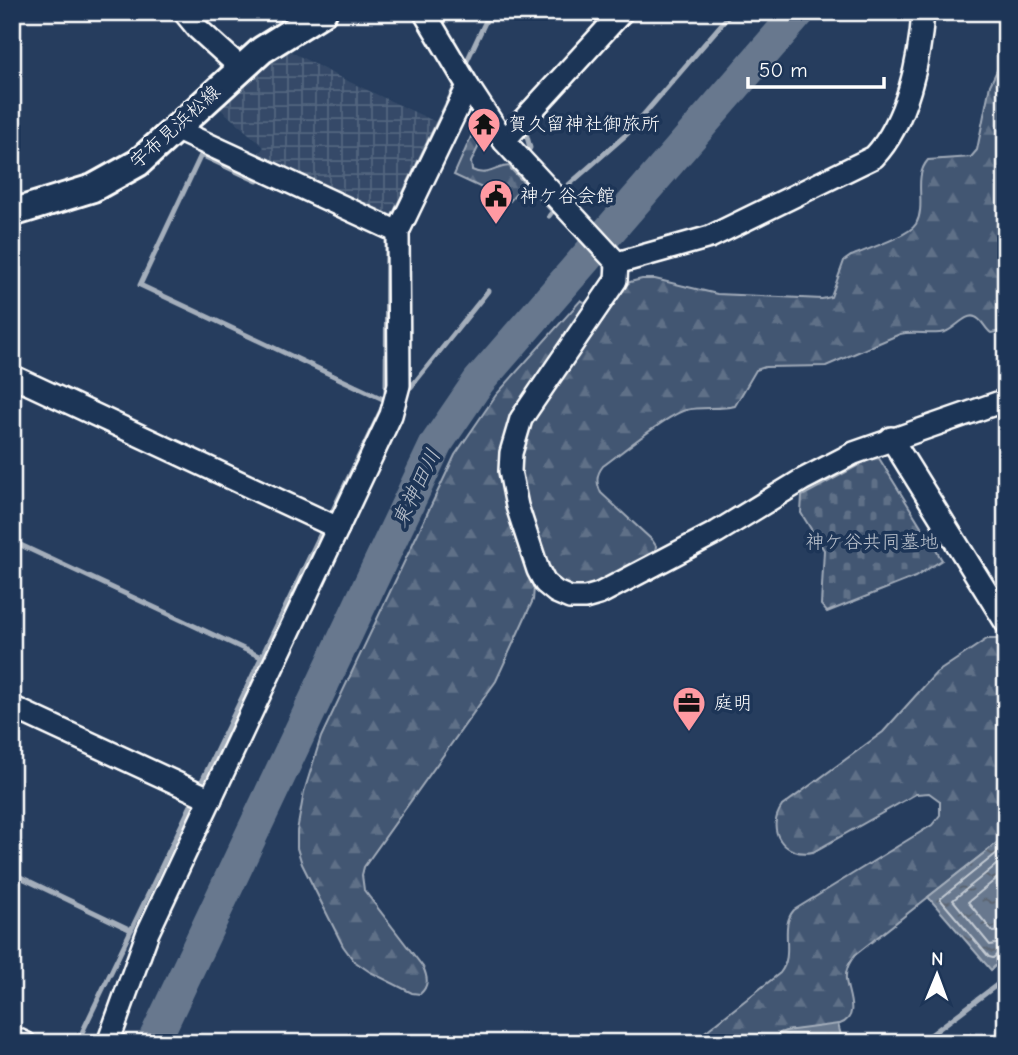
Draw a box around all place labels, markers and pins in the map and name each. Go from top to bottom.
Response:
temple icon: 賀久留神社御旅所 [465,105,503,154]
place label: 賀久留神社御旅所 [508,113,660,135]
public building icon: 神ケ谷会館 [477,177,515,226]
place label: 神ケ谷会館 [520,185,615,207]
office icon: 庭明 [670,684,708,733]
place label: 庭明 [714,692,752,714]

